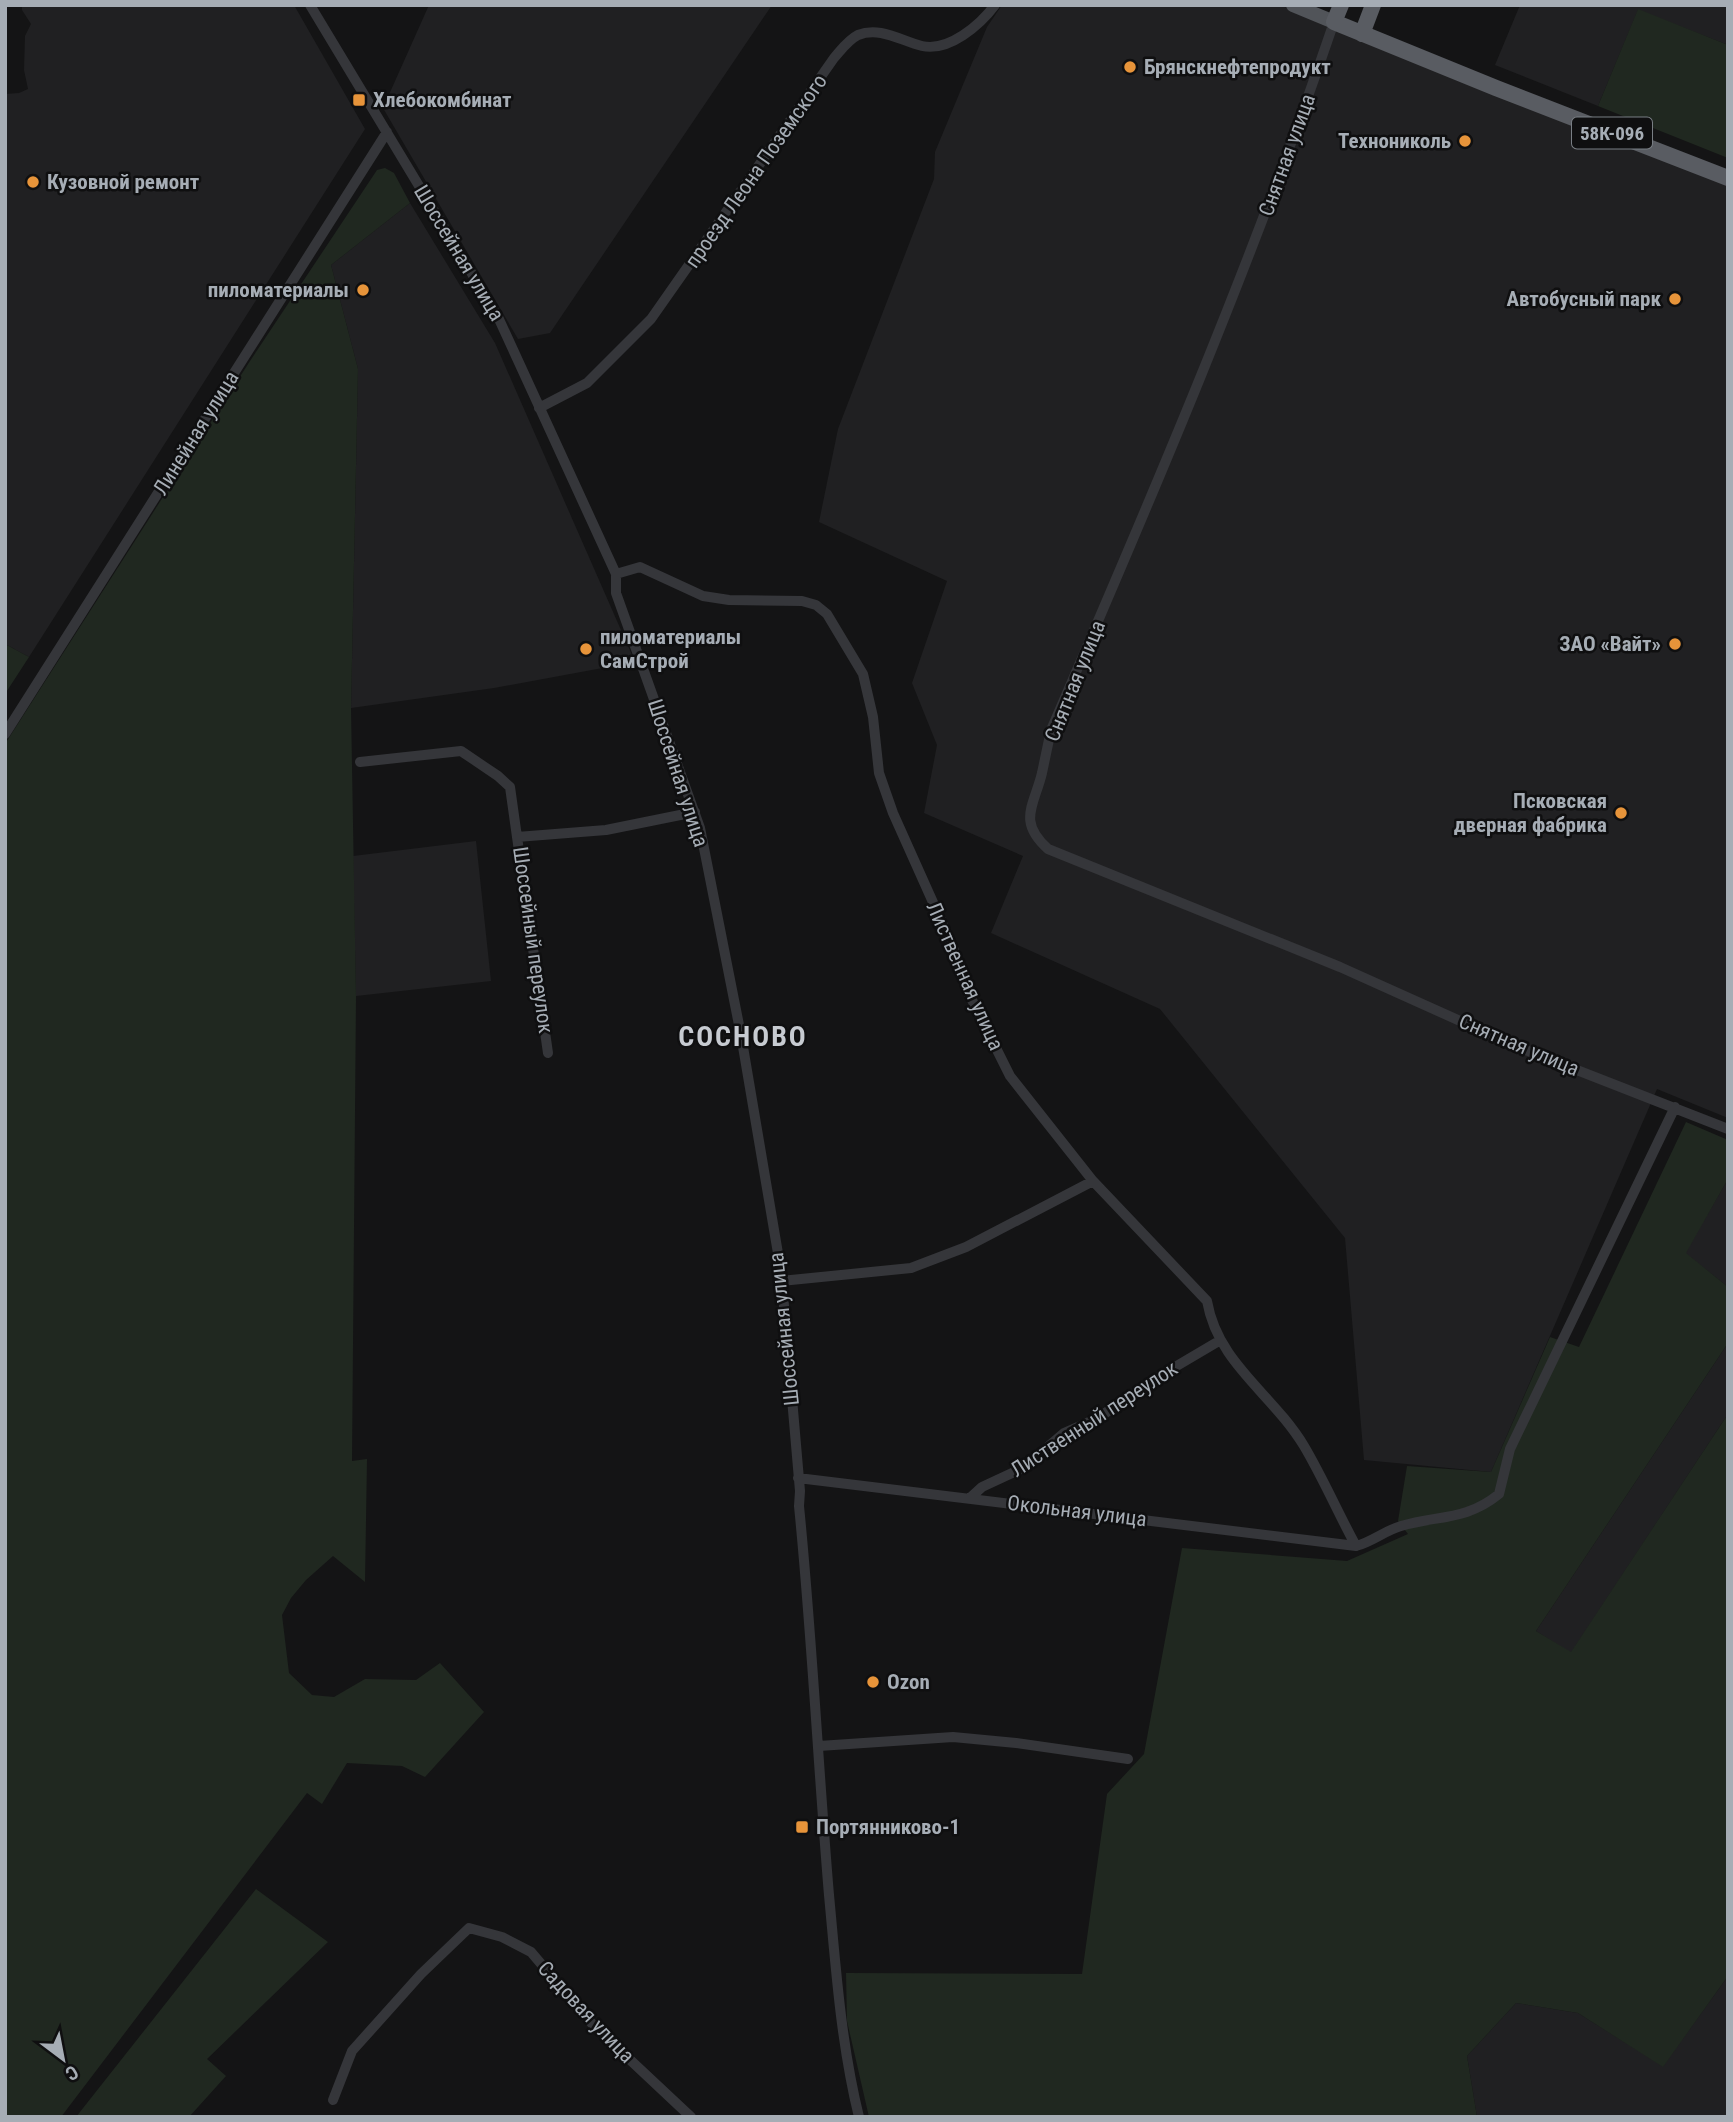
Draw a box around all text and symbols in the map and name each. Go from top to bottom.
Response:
place label: Брянскнефтепродукт [1144,55,1331,79]
marker: Брянскнефтепродукт [1122,59,1138,75]
street label: проезд Леона Поземского [680,70,832,272]
place label: Хлебокомбинат [373,88,512,112]
street label: Снятная улица [1254,91,1320,219]
marker: Хлебокомбинат [351,92,367,108]
road number: 58К-096 [1572,118,1652,148]
place label: Технониколь [1338,129,1451,153]
marker: Технониколь [1457,133,1473,149]
place label: Кузовной ремонт [47,170,200,194]
marker: Кузовной ремонт [25,174,41,190]
street label: Шоссейная улица [409,181,509,325]
place label: пиломатериалы [208,278,349,302]
marker: пиломатериалы [355,282,371,298]
place label: Автобусный парк [1506,287,1661,311]
marker: Автобусный парк [1667,291,1683,307]
street label: Линейная улица [148,367,244,499]
street label: Снятная улица [1040,617,1110,745]
place label: пиломатериалы СамСтрой [600,625,741,673]
place label: ЗАО «Вайт» [1559,632,1661,656]
marker: ЗАО «Вайт» [1667,636,1683,652]
marker: пиломатериалы СамСтрой [578,641,594,657]
street label: Шоссейная улица [643,696,713,850]
place label: Псковская дверная фабрика [1454,789,1607,837]
marker: Псковская дверная фабрика [1613,805,1629,821]
street label: Шоссейный переулок [508,845,558,1035]
street label: Лиственная улица [922,898,1008,1054]
street label: Снятная улица [1455,1009,1583,1081]
district label: СОСНОВО [678,1020,808,1053]
street label: Шоссейная улица [764,1251,804,1407]
street label: Лиственный переулок [1006,1356,1182,1482]
street label: Окольная улица [1006,1491,1148,1531]
place label: Ozon [887,1670,930,1694]
marker: Ozon [865,1674,881,1690]
place label: Портянниково-1 [816,1815,960,1839]
marker: Портянниково-1 [794,1819,810,1835]
street label: Садовая улица [533,1956,639,2068]
north arrow [28,2024,98,2094]
text: С [61,2060,82,2086]

